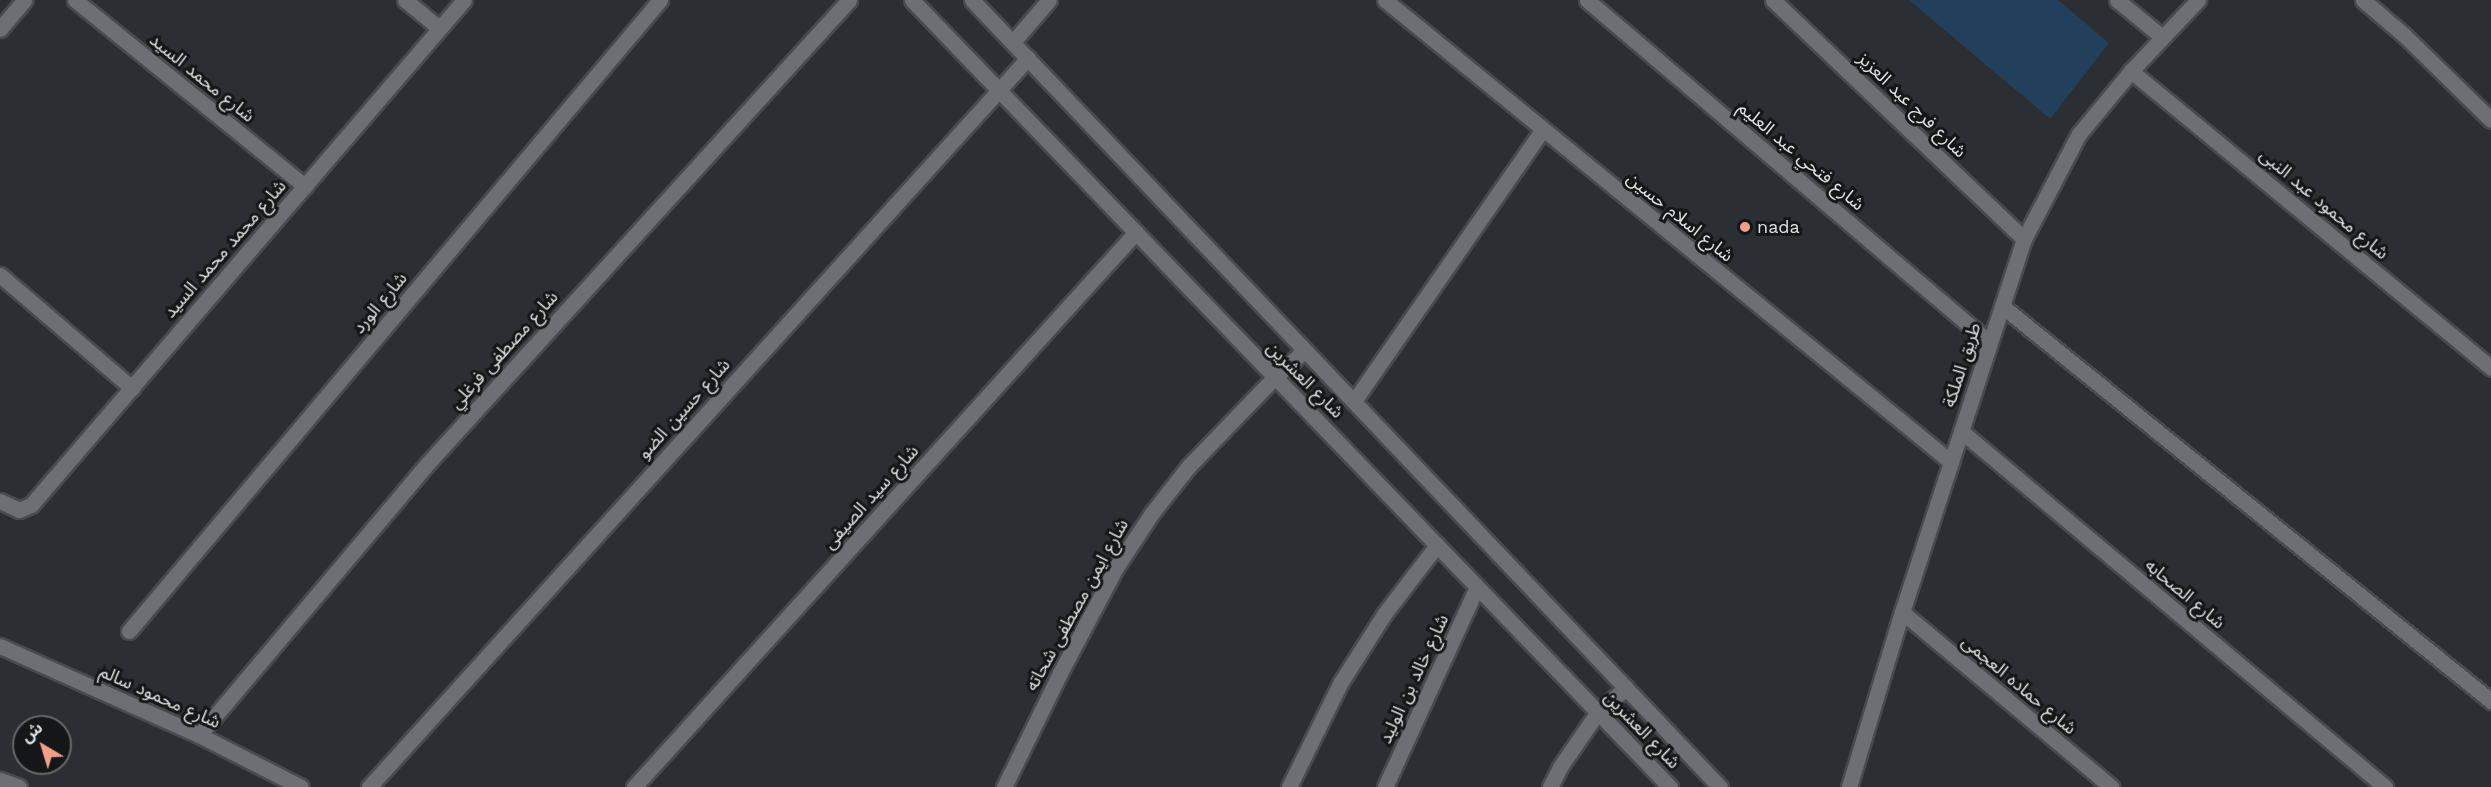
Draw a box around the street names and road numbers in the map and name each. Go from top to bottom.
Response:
street label: شارع محمد السيد [145,29,259,127]
street label: شارع فرج عبد العزيز [1853,48,1971,162]
street label: شارع فتحي عبد العليم [1733,97,1869,215]
street label: شارع محمود عبد النبى [2255,144,2393,264]
street label: شارع اسلام حسين [1622,167,1738,267]
street label: شارع محمد محمد السيد [159,176,291,322]
street label: شارع الورد [348,268,412,338]
street label: شارع مصطفى فرغلي [445,287,563,413]
street label: طريق الملكة [1938,320,1986,410]
street label: شارع العشرين [1262,337,1348,423]
street label: شارع حسين الضو [633,354,735,464]
street label: شارع سيد الصيفى [819,440,923,554]
street label: شارع ايمن مصطفى شحاته [1021,515,1133,695]
street label: شارع الصحابه [2141,554,2229,634]
street label: شارع خالد بن الوليد [1375,611,1453,747]
street label: شارع حماده العجمى [1957,631,2081,739]
street label: شارع محمود سالم [96,661,224,733]
street label: شارع العشرين [1600,687,1684,773]

